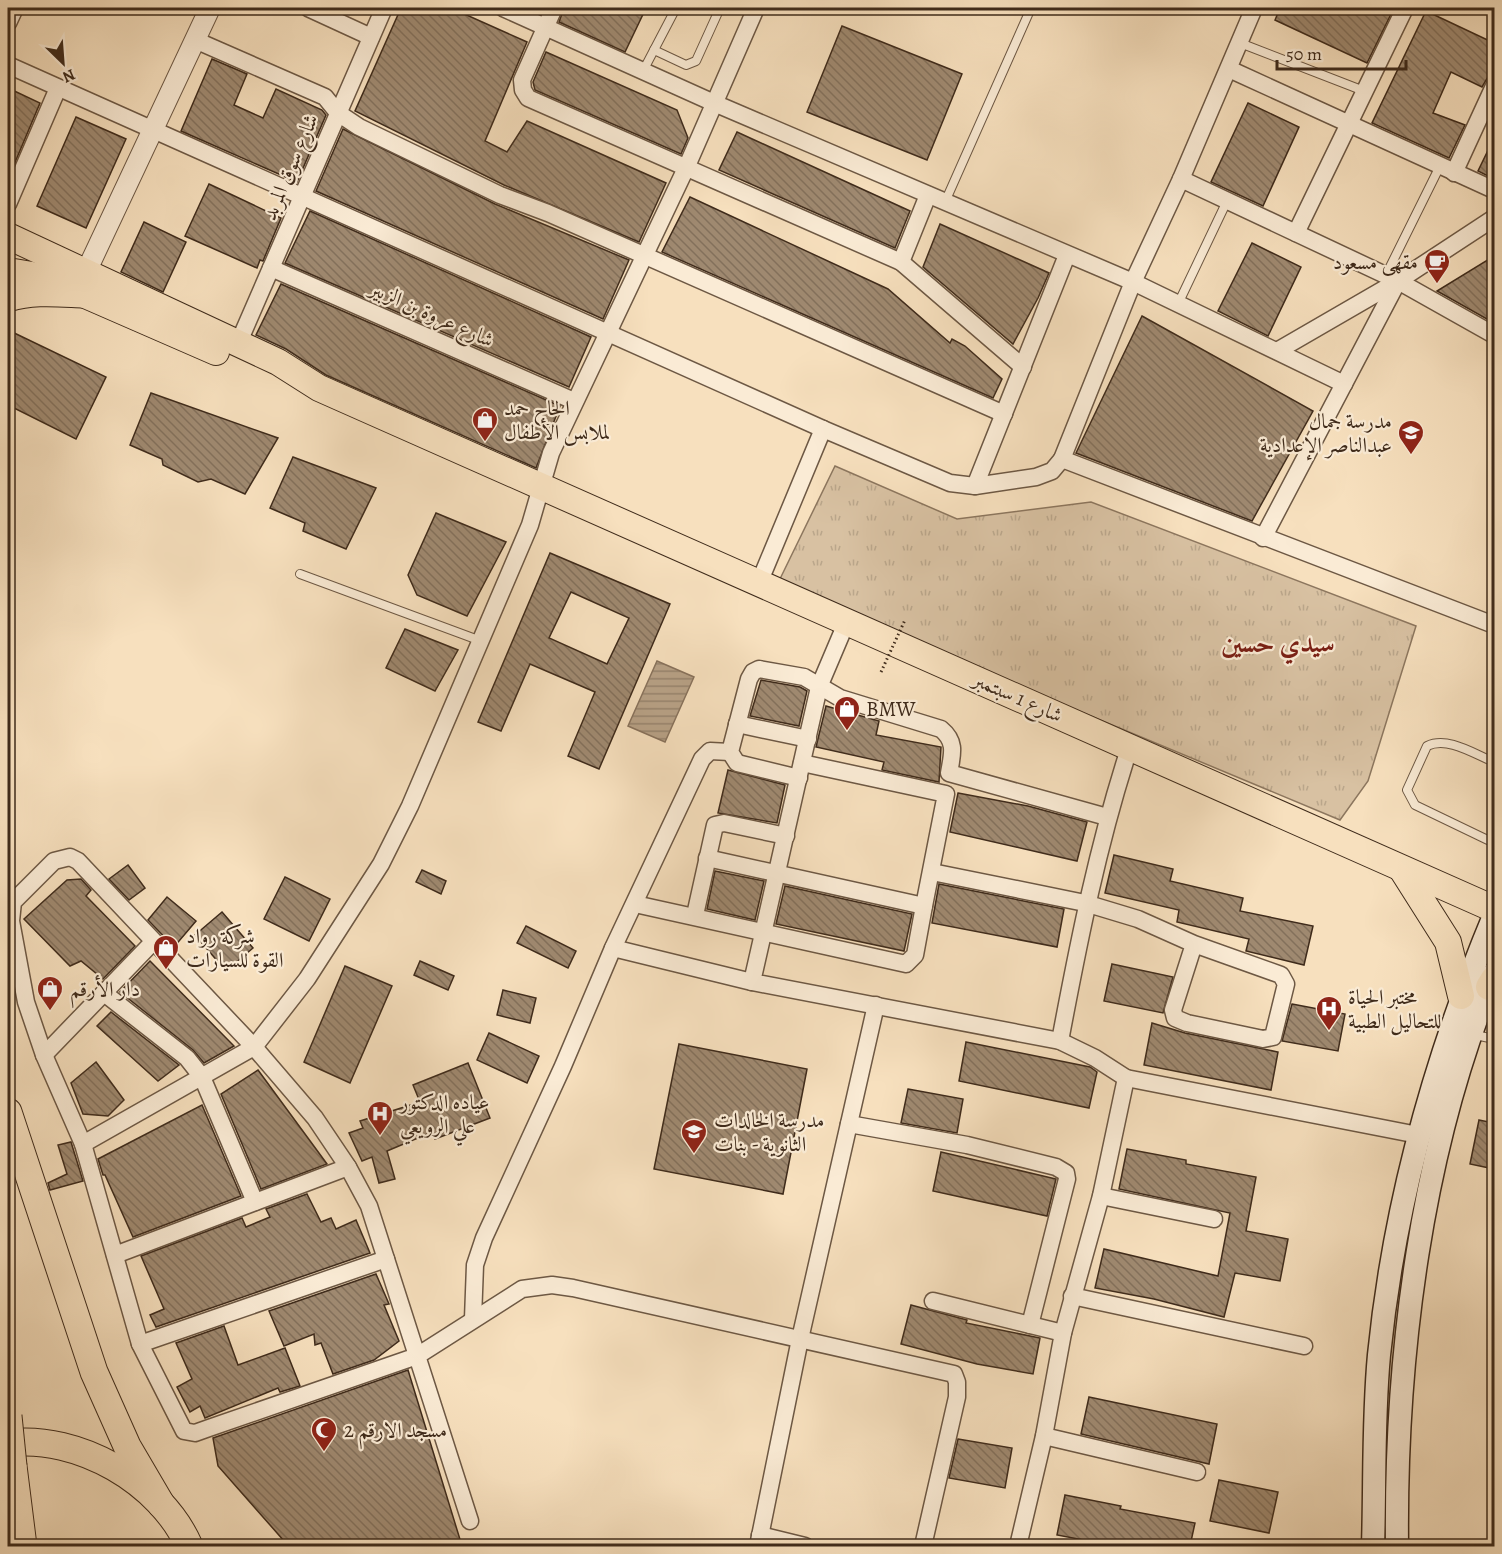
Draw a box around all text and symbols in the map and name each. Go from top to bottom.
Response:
north arrow [33,33,93,93]
scale bar [1277,33,1406,71]
text: 50 m [1286,42,1322,66]
text: N [59,63,79,88]
street label: شارع سوق المربد [255,110,329,226]
cafe icon: مقهى مسعود [1422,247,1452,285]
place label: مقهى مسعود [1333,248,1418,276]
street label: شارع عروة بن الزبير [362,273,499,358]
place label: الحاج حمد لملابس الأطفال [504,394,610,446]
shop icon: الحاج حمد لملابس الأطفال [470,405,500,443]
place label: مدرسة جمال عبدالناصر الإعدادية [1260,407,1392,461]
school or university icon: مدرسة جمال عبدالناصر الإعدادية [1396,418,1426,456]
district label: سيدي حسين [1221,625,1335,665]
street label: شارع 1 سبتمبر [965,664,1067,733]
shop icon: BMW [832,694,862,732]
place label: BMW [866,695,916,723]
place label: شركة رواد القوة للسيارات [186,922,284,974]
shop icon: شركة رواد القوة للسيارات [151,933,181,971]
shop icon: دار الأرقم [35,974,65,1012]
place label: دار الأرقم [70,974,140,1009]
place label: مختبر الحياة للتحاليل الطبية [1348,983,1442,1036]
hospital icon: مختبر الحياة للتحاليل الطبية [1314,994,1344,1032]
place label: عياده الدكتور علي الرويعي [398,1088,490,1146]
hospital icon: عياده الدكتور علي الرويعي [365,1099,395,1137]
place label: مدرسة الخالدات الثانوية - بنات [714,1106,824,1158]
school or university icon: مدرسة الخالدات الثانوية - بنات [679,1117,709,1155]
mosque icon: مسجد الارقم 2 [309,1415,339,1453]
place label: مسجد الارقم 2 [344,1416,447,1450]

